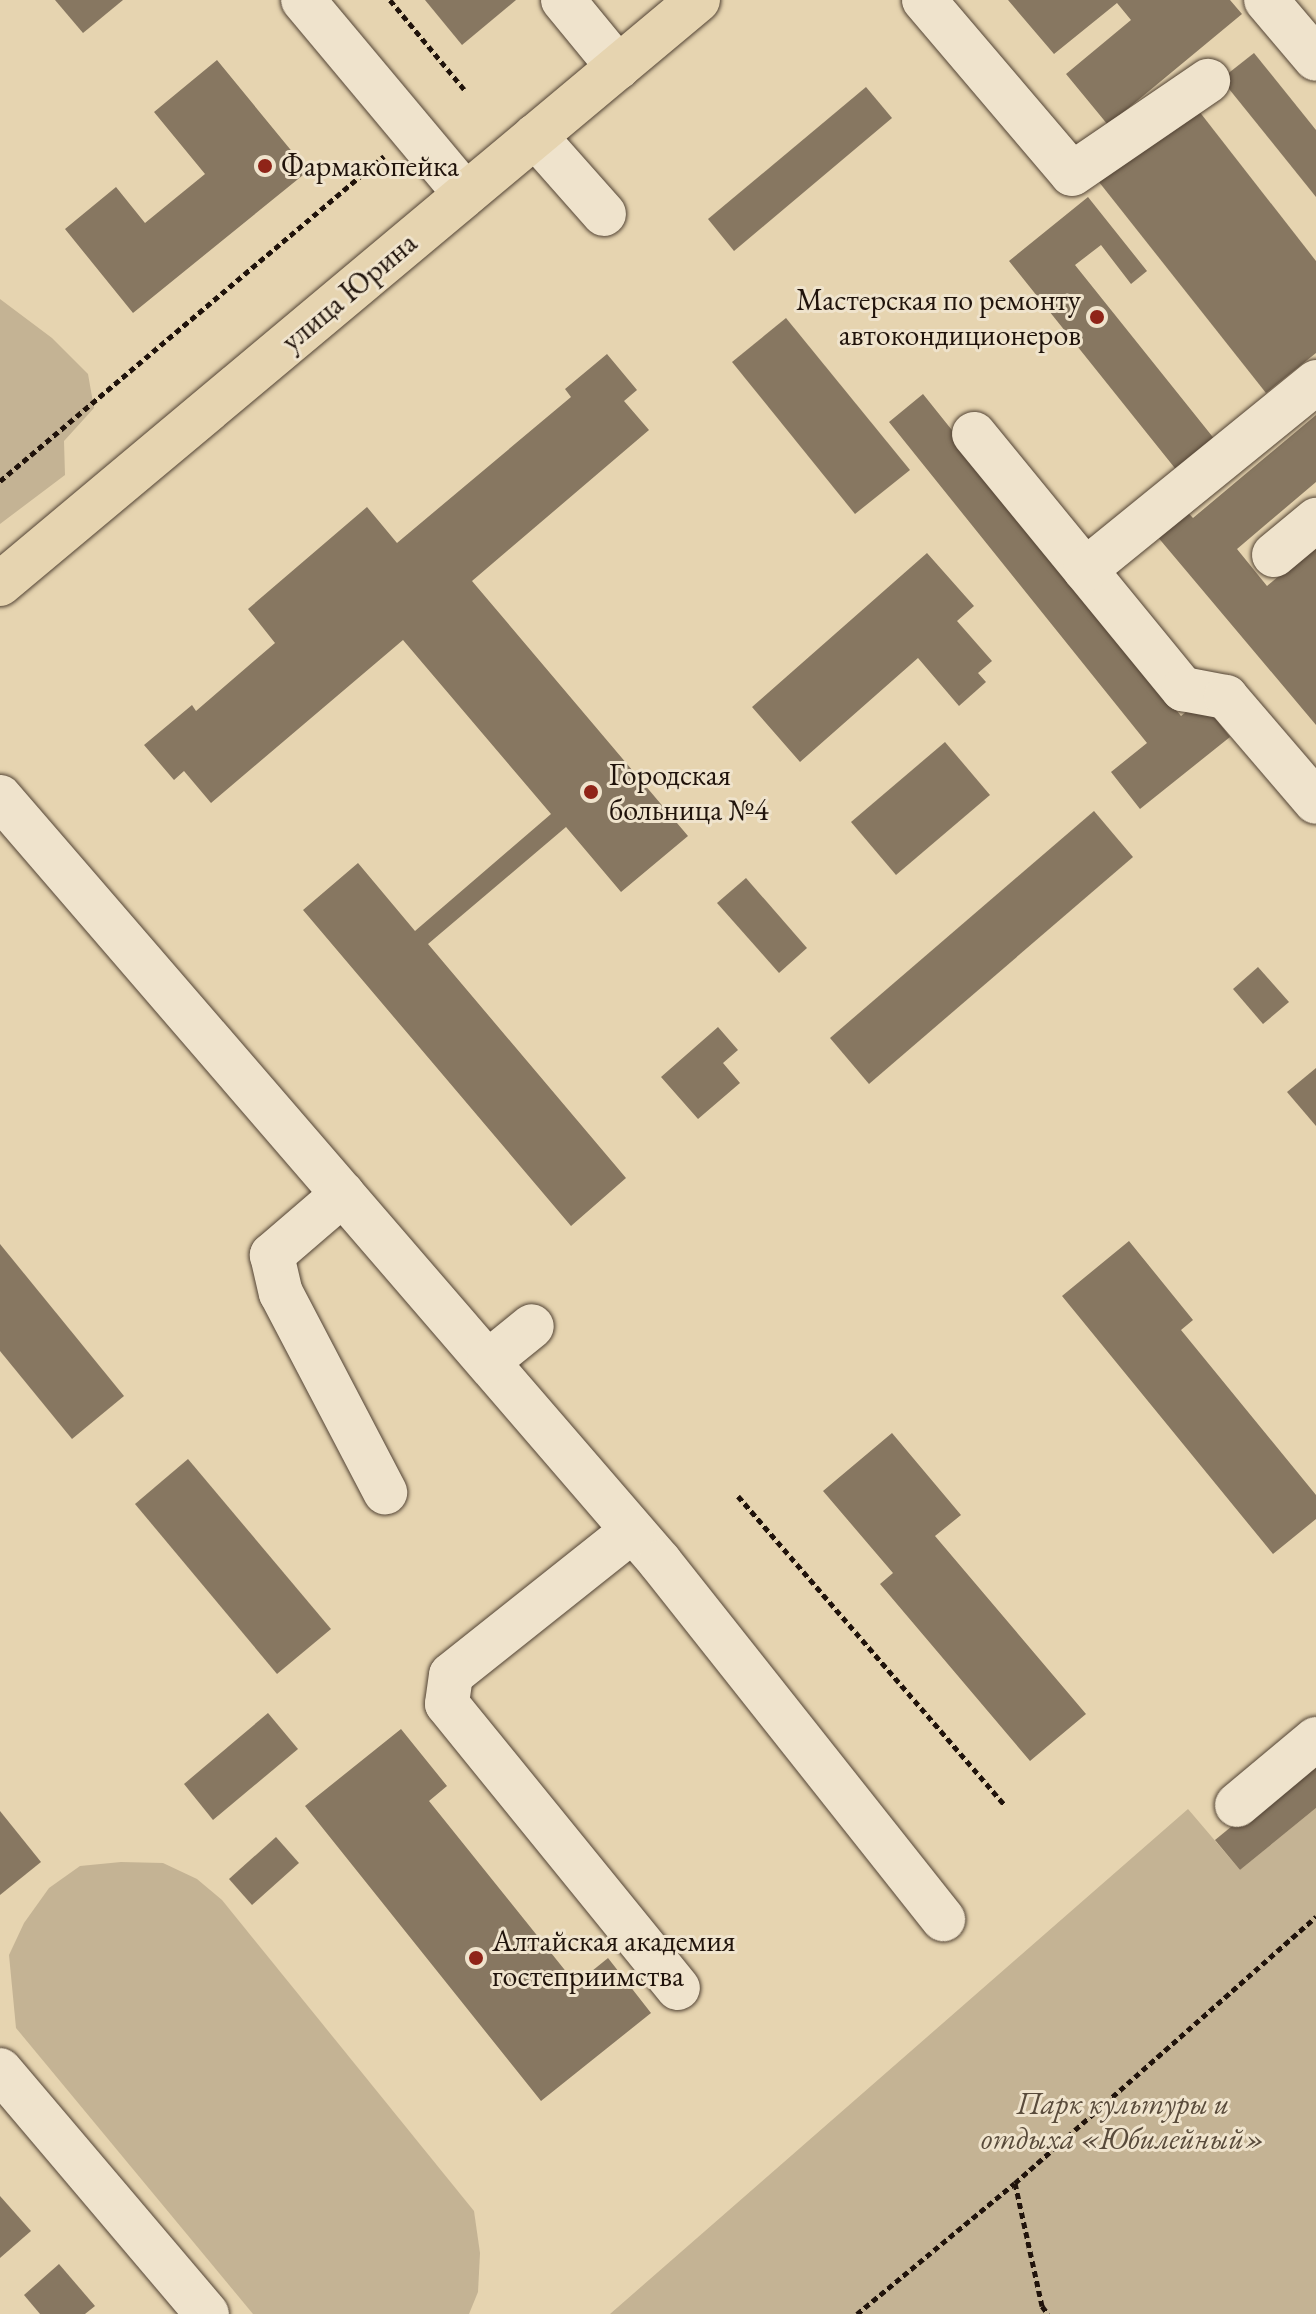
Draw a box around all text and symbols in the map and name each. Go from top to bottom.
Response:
place label: Фармакопейка [281,148,459,184]
marker: Фармакопейка [256,157,274,175]
street label: улица Юрина [274,225,424,359]
place label: Мастерская по ремонту автокондиционеров [796,282,1081,352]
marker: Мастерская по ремонту автокондиционеров [1088,308,1106,326]
place label: Городская больница №4 [609,757,769,828]
marker: Городская больница №4 [580,781,602,803]
place label: Алтайская академия гостеприимства [492,1923,736,1994]
marker: Алтайская академия гостеприимства [467,1949,485,1967]
park label: Парк культуры и отдыха «Юбилейный» [981,2086,1265,2156]

